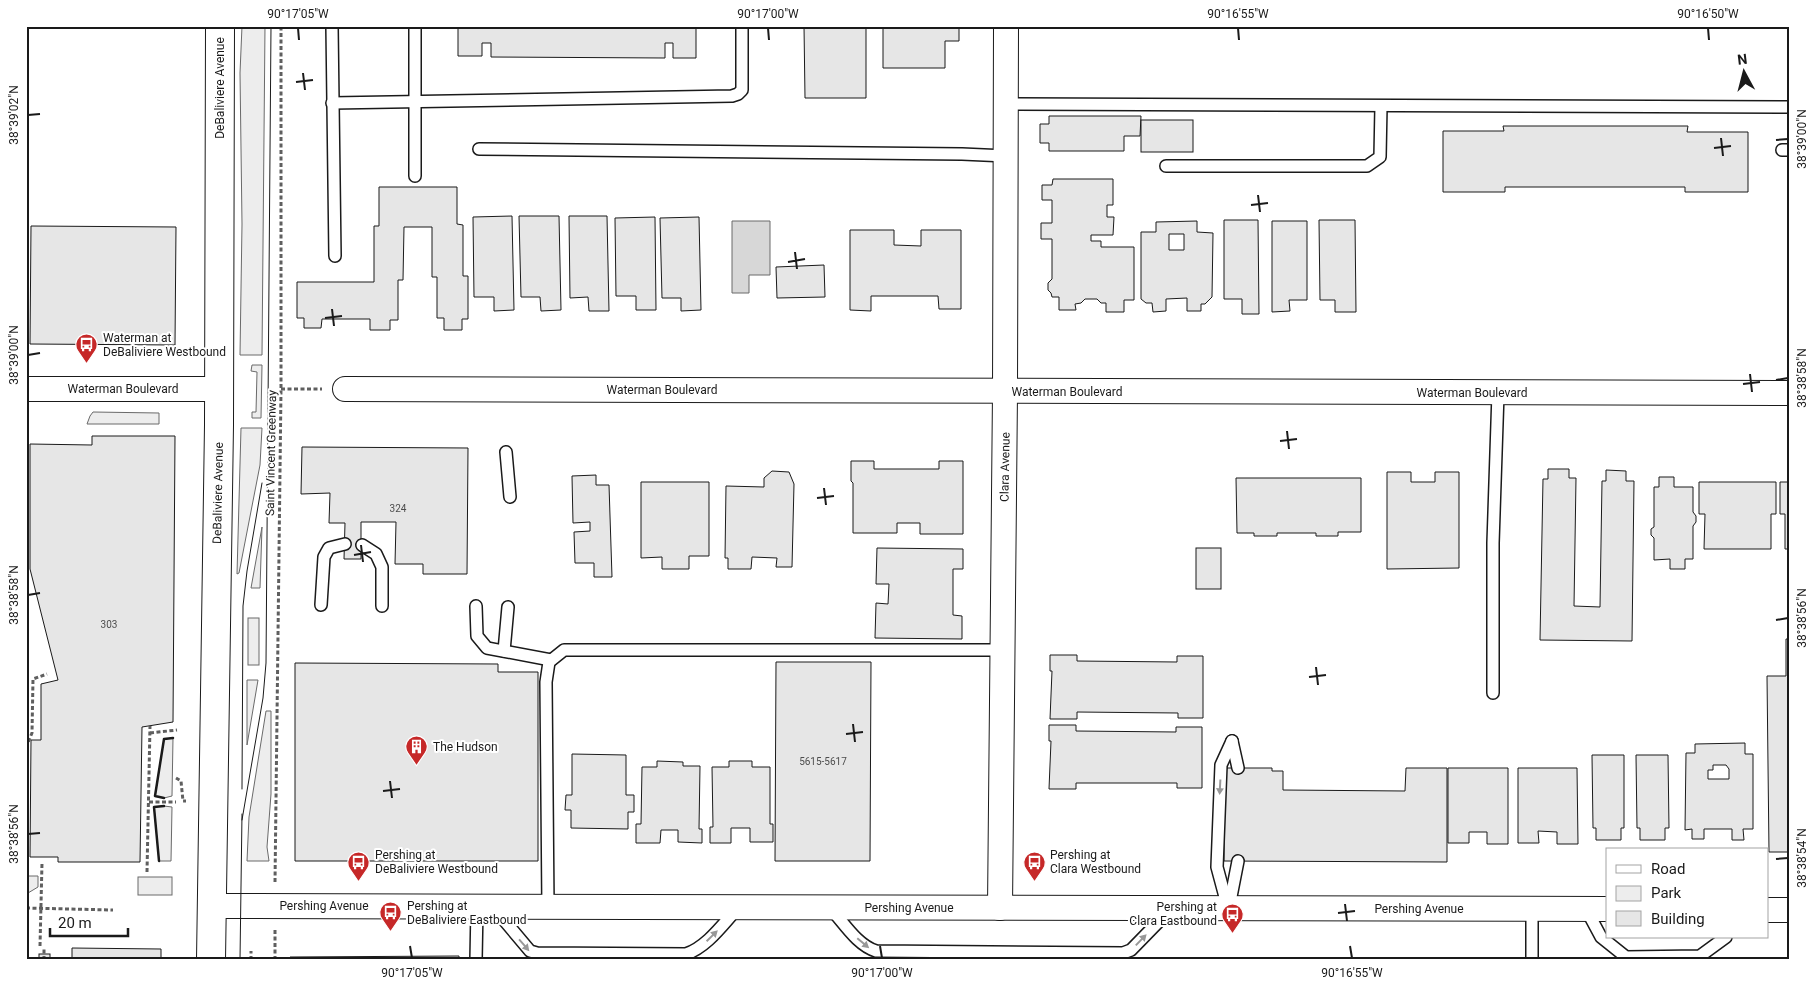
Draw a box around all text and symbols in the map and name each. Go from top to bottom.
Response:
text: 90°17'05"W [267,7,329,21]
text: 90°17'00"W [737,7,799,21]
text: 90°16'55"W [1207,7,1269,21]
text: 90°16'50"W [1677,7,1739,21]
street label: DeBaliviere Avenue [213,37,227,139]
north arrow [1718,48,1768,98]
text: N [1737,51,1748,68]
text: 38°39'02"N [7,85,21,145]
text: 38°39'00"N [1795,109,1809,169]
text: 38°39'00"N [7,325,21,385]
place label: Waterman at DeBaliviere Westbound [103,331,226,359]
bus stop icon: Waterman at DeBaliviere Westbound [75,333,99,364]
text: 38°38'58"N [1795,348,1809,408]
street label: Waterman Boulevard [67,382,179,396]
street label: Waterman Boulevard [606,383,718,397]
street label: Waterman Boulevard [1011,385,1123,399]
street label: Waterman Boulevard [1416,386,1528,400]
street label: Saint Vincent Greenway [263,390,279,516]
street label: Clara Avenue [997,432,1013,502]
street label: DeBaliviere Avenue [210,442,226,544]
house number: 324 [390,503,407,514]
text: 38°38'58"N [7,565,21,625]
text: 38°38'56"N [1795,588,1809,648]
house number: 303 [101,619,117,630]
building icon: The Hudson [405,735,429,766]
place label: The Hudson [433,740,498,754]
house number: 5615-5617 [799,756,847,767]
one-way arrow [1216,780,1224,796]
text: 38°38'56"N [7,804,21,864]
text: 38°38'54"N [1795,828,1809,888]
place label: Pershing at DeBaliviere Westbound [375,848,498,876]
place label: Pershing at Clara Westbound [1050,848,1141,876]
legend [1606,848,1768,938]
bus stop icon: Pershing at DeBaliviere Westbound [347,850,371,881]
bus stop icon: Pershing at Clara Westbound [1022,850,1046,881]
text: Road [1651,860,1685,878]
text: Park [1651,884,1682,902]
street label: Pershing Avenue [279,899,369,913]
place label: Pershing at DeBaliviere Eastbound [407,899,527,927]
place label: Pershing at Clara Eastbound [1129,900,1217,928]
bus stop icon: Pershing at DeBaliviere Eastbound [379,901,403,932]
street label: Pershing Avenue [864,901,954,915]
bus stop icon: Pershing at Clara Eastbound [1221,902,1245,933]
street label: Pershing Avenue [1374,902,1464,916]
scale bar [50,906,128,938]
text: Building [1651,910,1705,928]
text: 20 m [58,914,92,932]
one-way arrow [706,930,718,942]
one-way arrow [1135,934,1147,946]
one-way arrow [857,937,869,948]
one-way arrow [519,938,530,951]
text: 90°17'05"W [381,966,443,980]
text: 90°17'00"W [851,966,913,980]
text: 90°16'55"W [1321,966,1383,980]

